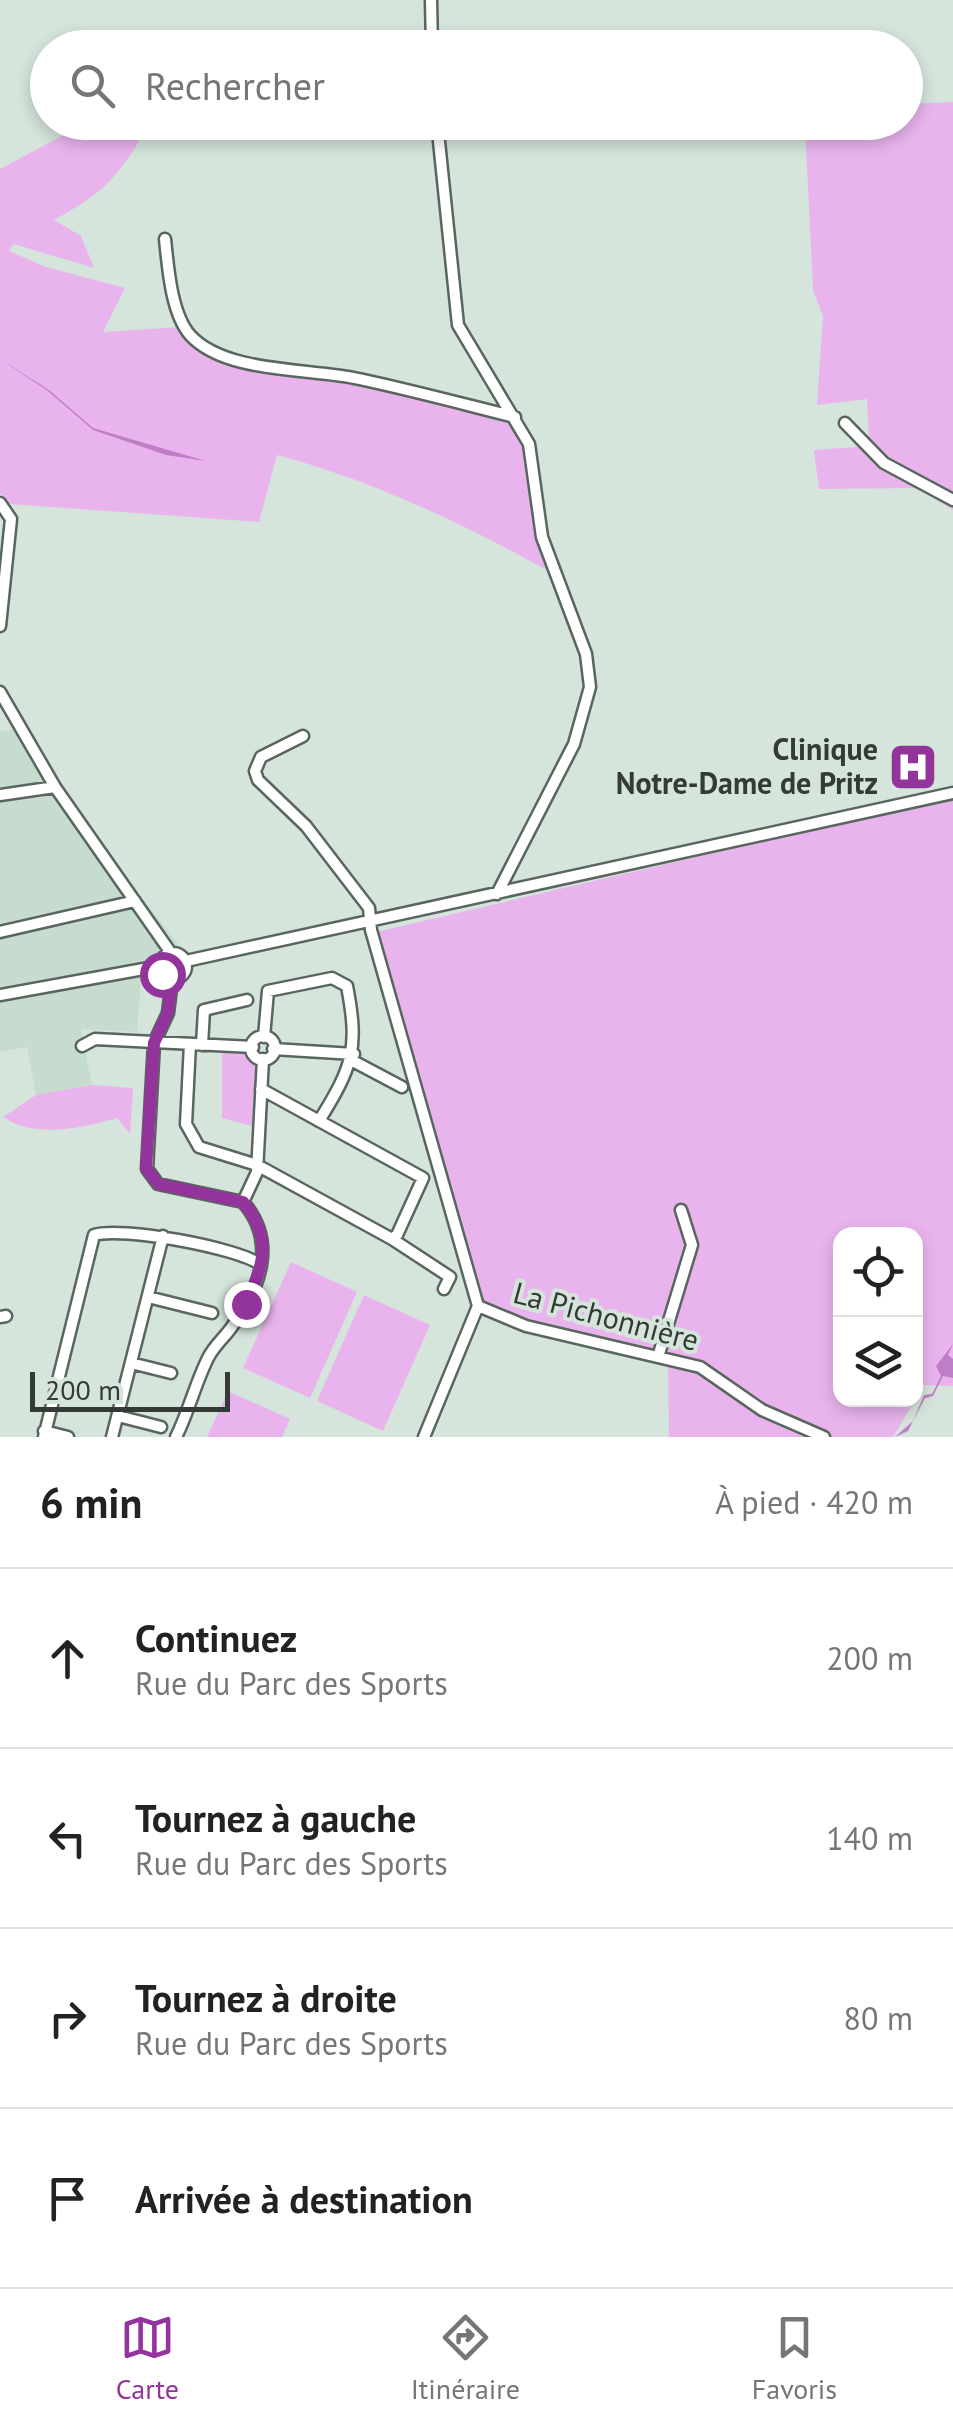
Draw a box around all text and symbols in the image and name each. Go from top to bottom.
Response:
search box [30,30,923,140]
icon: search [65,58,120,113]
text: Rechercher [145,61,325,110]
place label: Clinique Notre-Dame de Pritz [616,729,878,802]
hospital icon: Clinique Notre-Dame de Pritz [887,741,939,793]
route start [140,952,186,998]
map controls [833,1227,923,1407]
button: locate [833,1227,923,1317]
street label: La Pichonnière [509,1272,703,1359]
route end [224,1282,270,1328]
button: layers [833,1317,923,1407]
scale bar [30,1367,230,1412]
text: 200 m [45,1371,121,1408]
text: 6 min [40,1475,142,1530]
text: À pied · 420 m [715,1481,913,1523]
text: Continuez [135,1613,297,1662]
icon: ahead [40,1631,95,1686]
text: 200 m [826,1637,913,1679]
text: Rue du Parc des Sports [135,1662,448,1704]
text: Tournez à gauche [135,1793,416,1842]
icon: left [40,1811,95,1866]
text: 140 m [826,1817,913,1859]
text: Rue du Parc des Sports [135,1842,448,1884]
text: Tournez à droite [135,1973,397,2022]
icon: right [40,1991,95,2046]
text: 80 m [844,1997,913,2039]
text: Rue du Parc des Sports [135,2022,448,2064]
icon: arrive [40,2171,95,2226]
text: Arrivée à destination [135,2174,473,2223]
tab: Carte [116,2310,179,2407]
tab: Itinéraire [411,2310,520,2407]
tab: Favoris [752,2310,837,2407]

